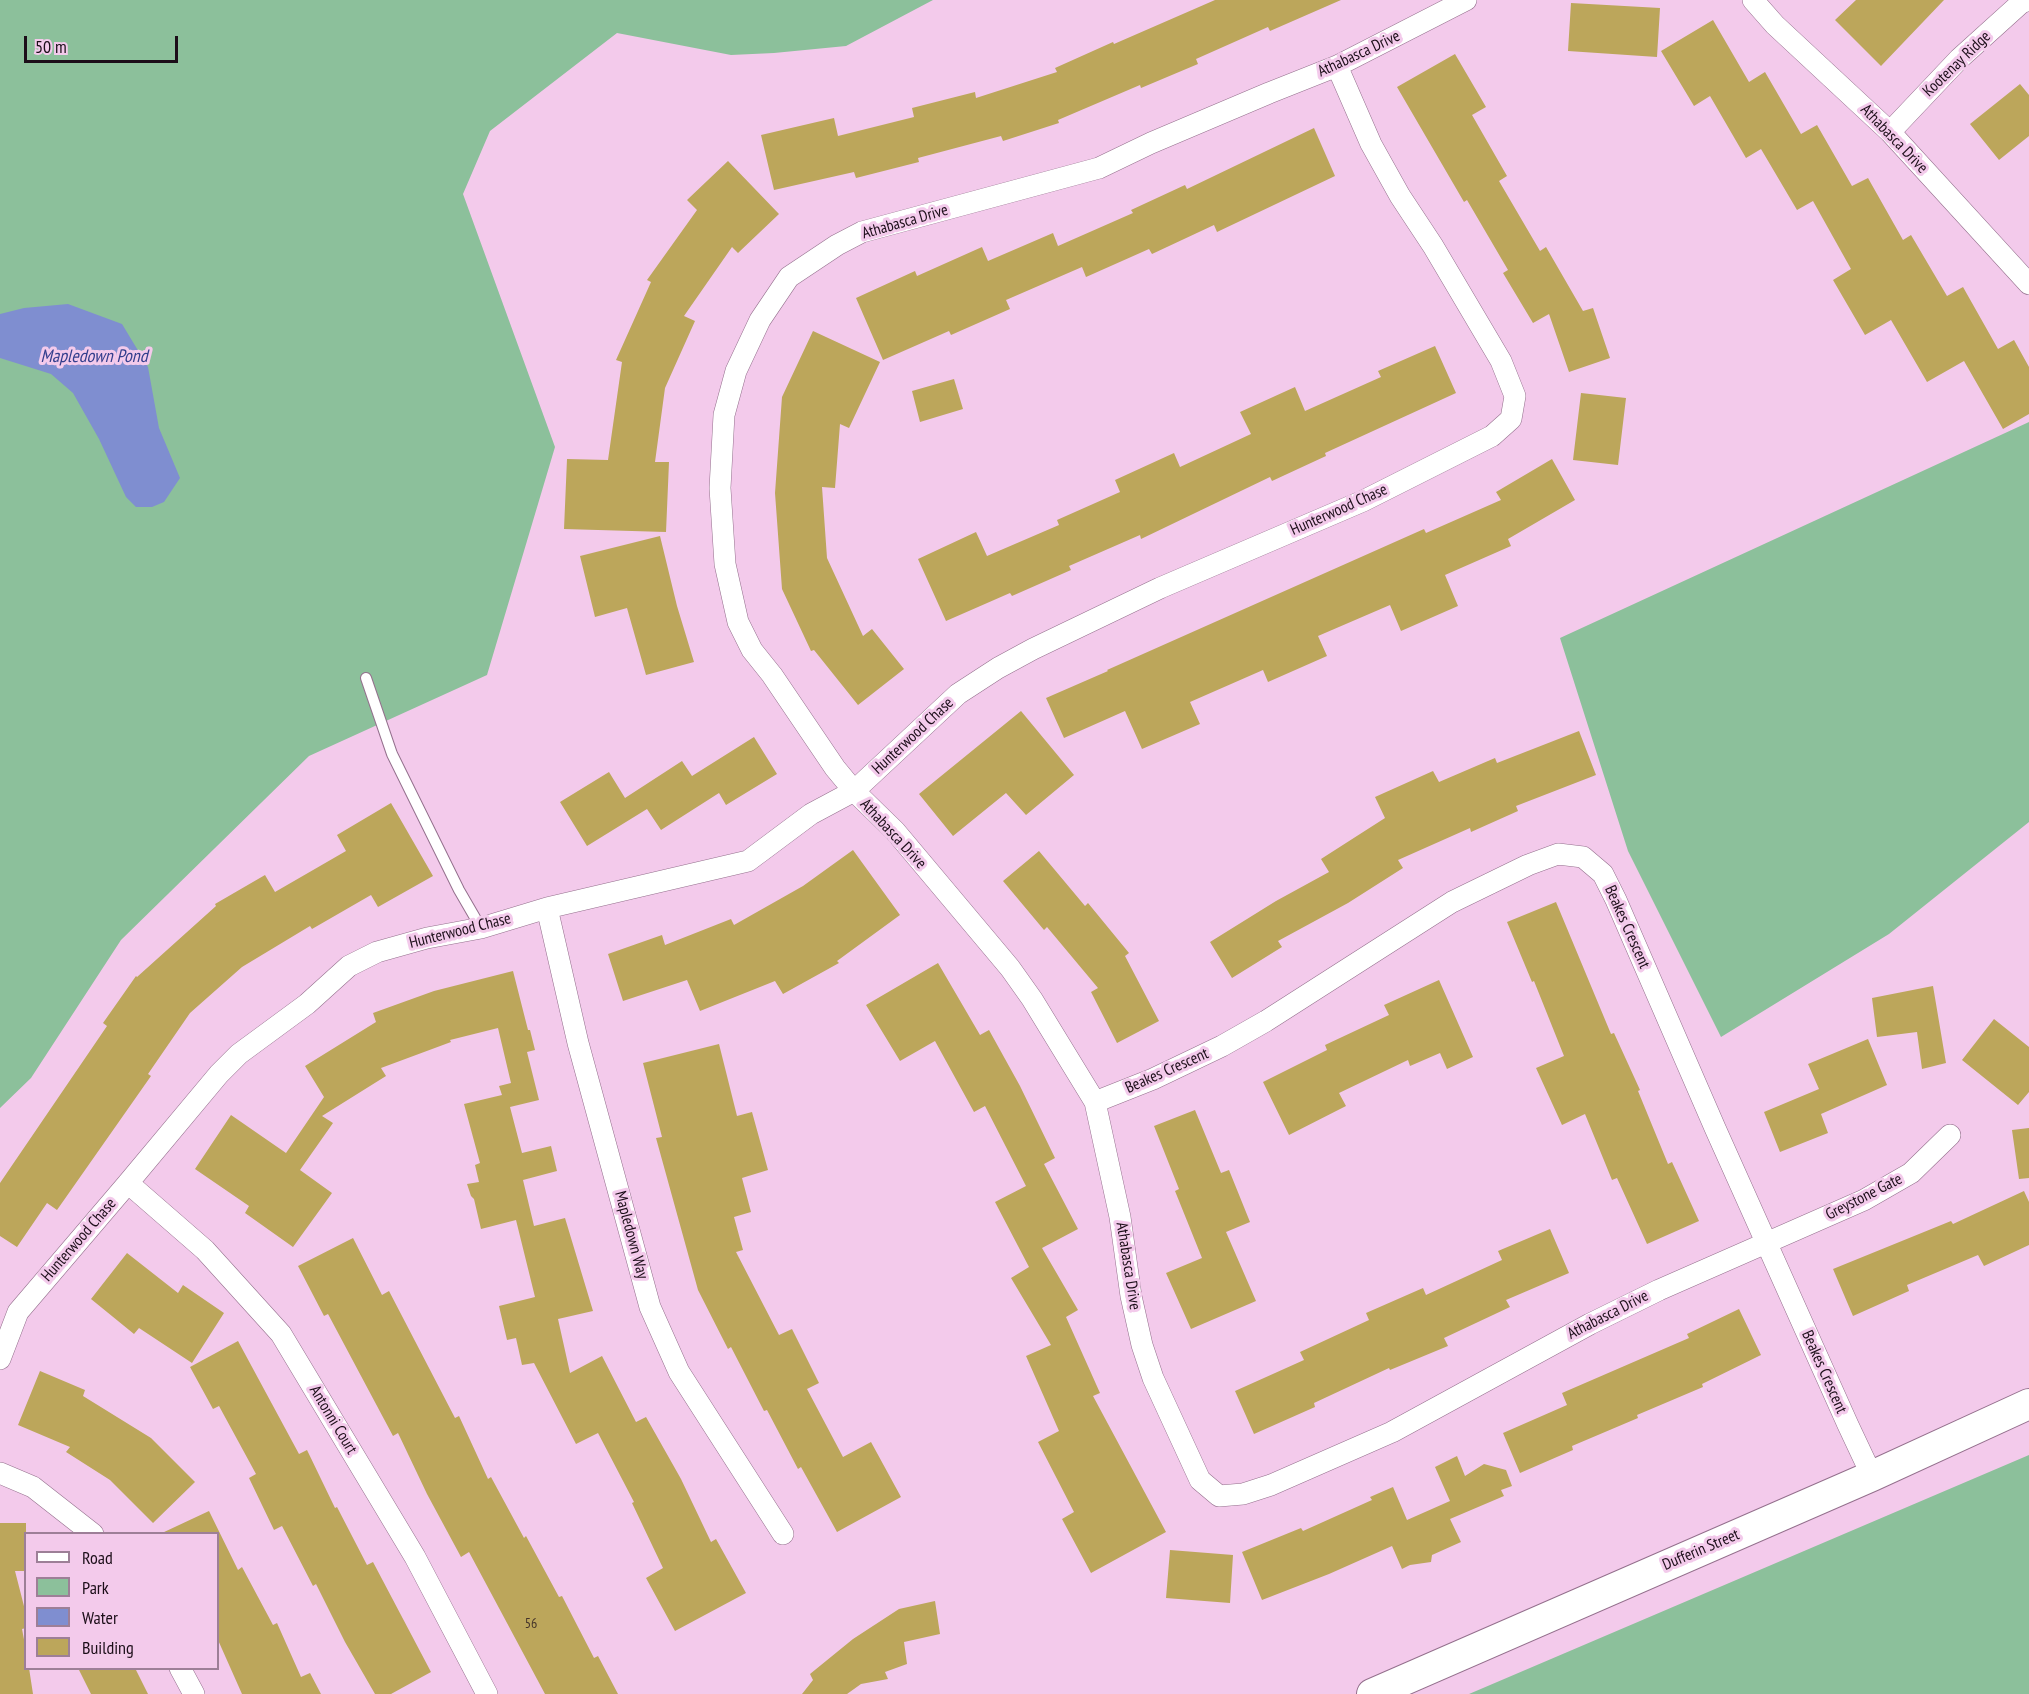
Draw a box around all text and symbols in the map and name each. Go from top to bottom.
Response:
scale bar [27,24,182,62]
street label: Athabasca Drive [1315,27,1403,81]
street label: Kootenay Ridge [1919,27,1995,101]
text: 50 m [35,35,67,58]
street label: Athabasca Drive [1856,101,1932,177]
street label: Athabasca Drive [860,201,950,243]
water label: Mapledown Pond [41,346,147,368]
street label: Hunterwood Chase [1288,480,1390,540]
street label: Hunterwood Chase [868,694,958,778]
street label: Athabasca Drive [856,795,930,873]
street label: Beakes Crescent [1600,882,1654,972]
street label: Hunterwood Chase [407,909,513,953]
street label: Beakes Crescent [1122,1044,1212,1098]
street label: Greystone Gate [1822,1170,1906,1224]
street label: Mapledown Way [610,1189,652,1281]
street label: Hunterwood Chase [38,1194,120,1286]
street label: Athabasca Drive [1112,1221,1144,1311]
street label: Athabasca Drive [1564,1286,1652,1344]
street label: Beakes Crescent [1797,1327,1851,1417]
street label: Antonni Court [305,1382,361,1458]
street label: Dufferin Street [1660,1525,1742,1575]
legend [24,1532,219,1670]
text: Road [82,1546,113,1569]
text: Park [82,1576,109,1599]
text: Water [82,1606,118,1629]
house number: 56 [525,1616,537,1632]
text: Building [82,1636,134,1659]

